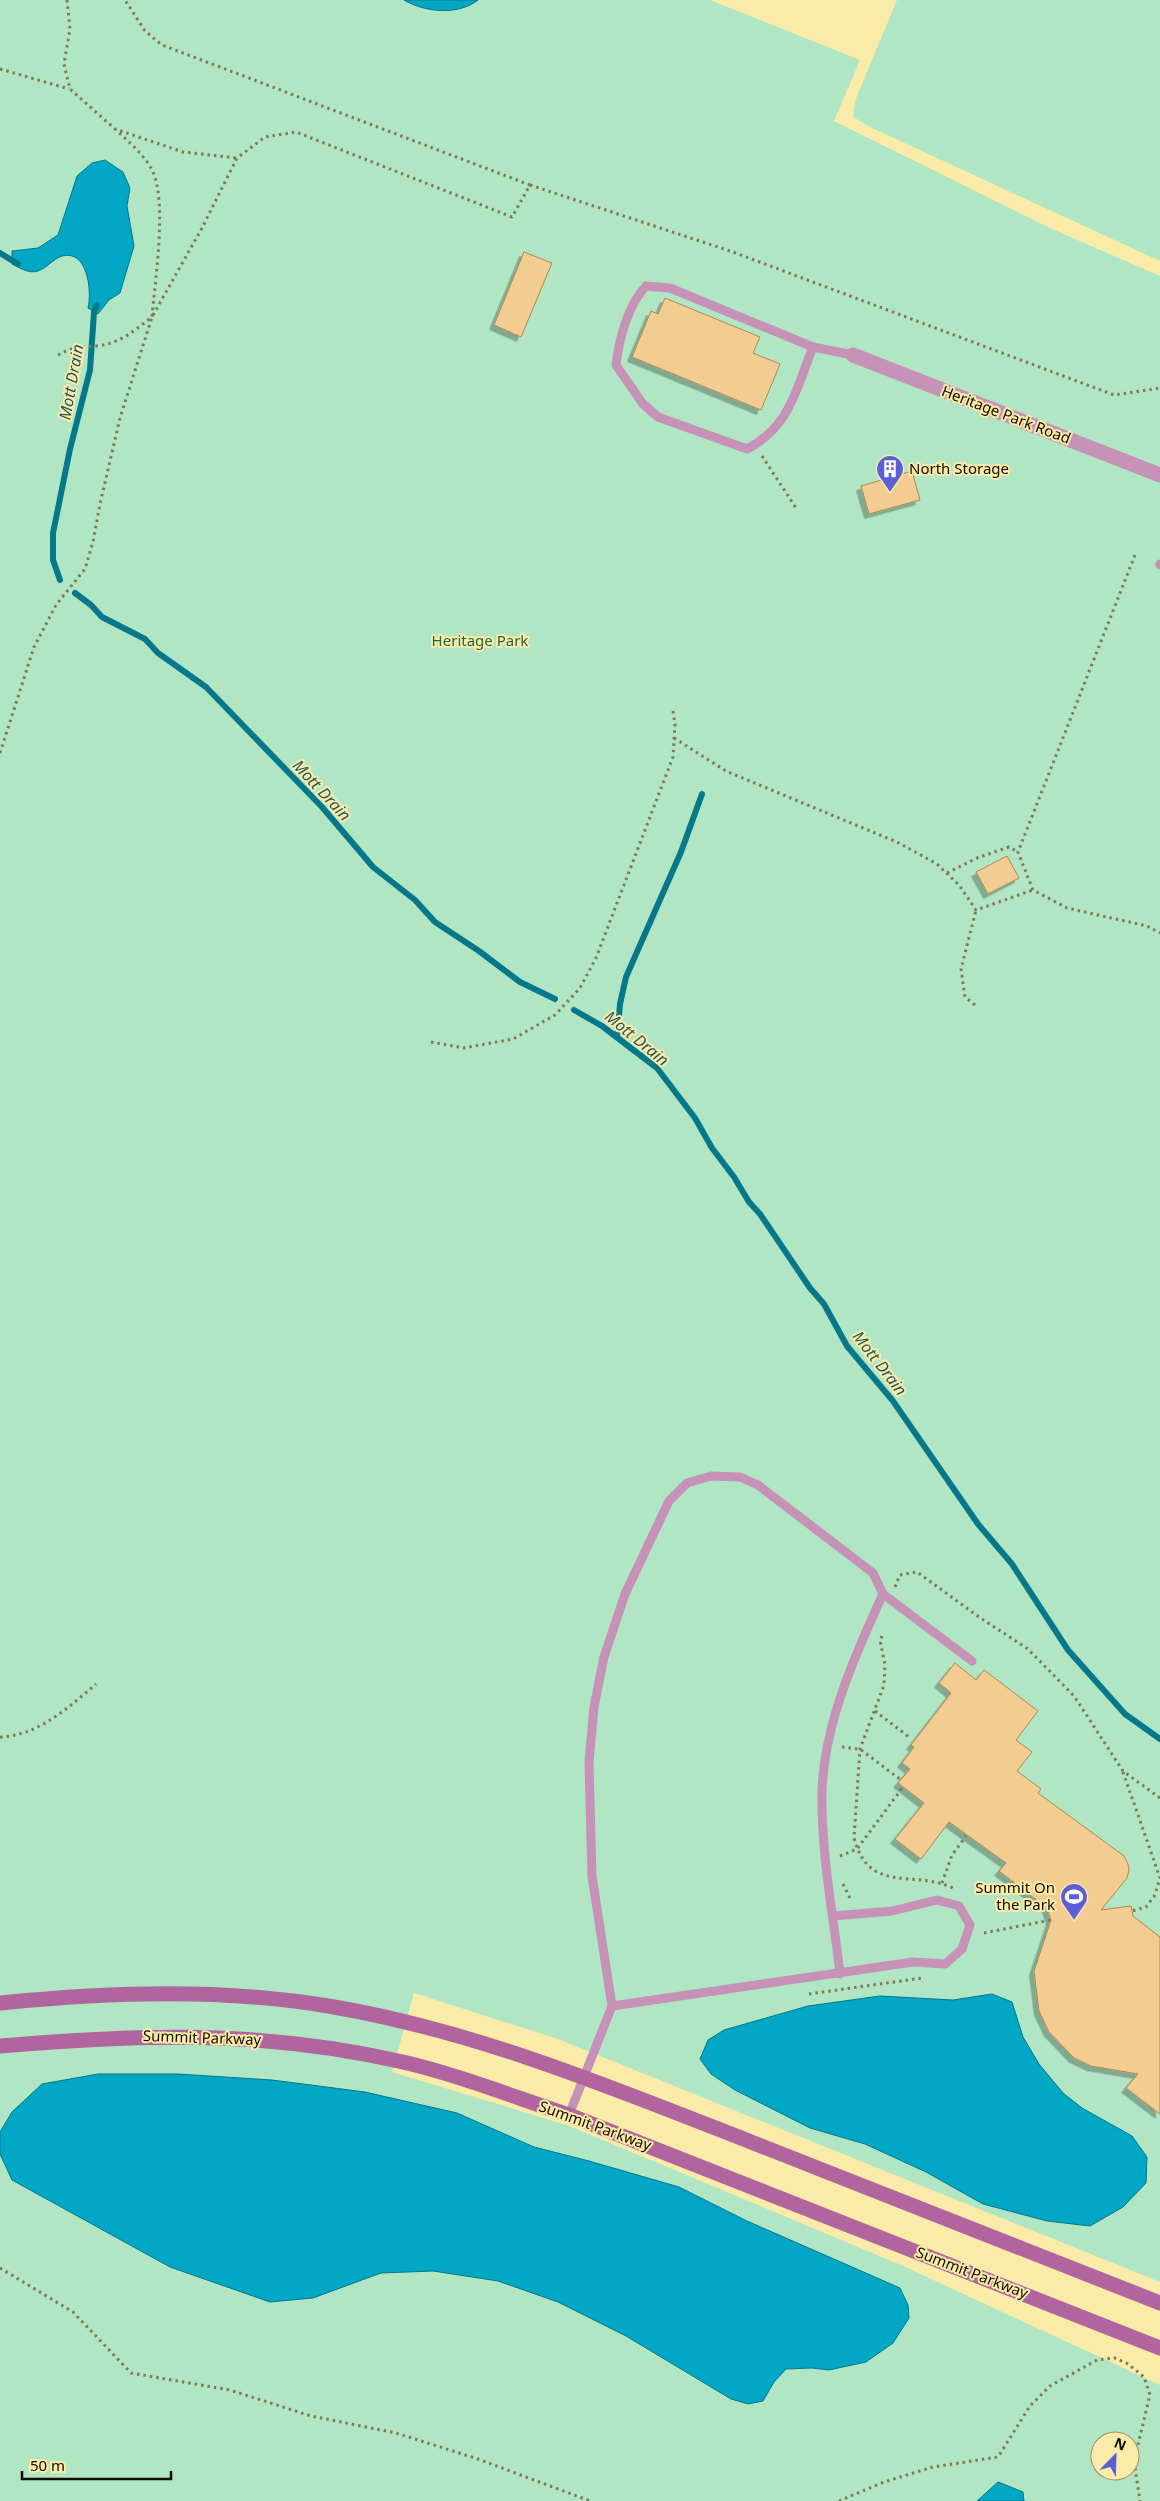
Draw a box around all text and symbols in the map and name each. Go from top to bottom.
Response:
water label: Mott Drain [54,342,88,422]
street label: Heritage Park Road [939,380,1074,448]
building icon: North Storage [875,454,905,493]
place label: North Storage [909,458,1009,478]
park label: Heritage Park [432,630,528,650]
water label: Mott Drain [288,755,356,825]
water label: Mott Drain [600,1005,674,1071]
water label: Mott Drain [848,1326,912,1400]
place label: Summit On the Park [975,1877,1055,1914]
sports icon: Summit On the Park [1059,1882,1089,1921]
street label: Summit Parkway [143,2025,262,2049]
street label: Summit Parkway [536,2095,655,2155]
street label: Summit Parkway [914,2242,1031,2303]
north arrow [1090,2431,1140,2481]
text: N [1111,2433,1129,2455]
scale bar [22,2448,171,2480]
text: 50 m [30,2455,65,2475]

